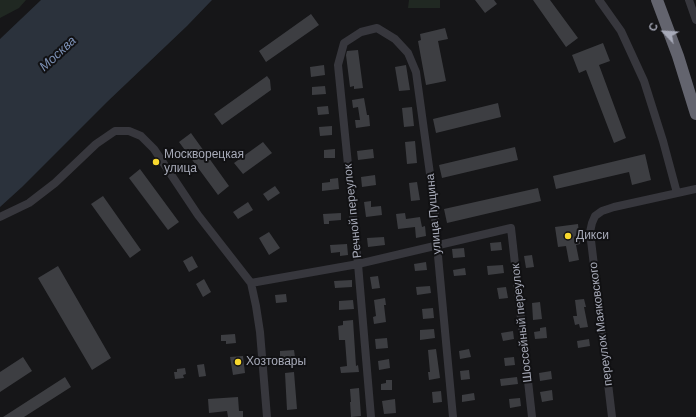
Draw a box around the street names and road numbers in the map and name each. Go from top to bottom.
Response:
street label: Речной переулок [341,163,365,259]
street label: улица Пущина [423,173,445,255]
street label: переулок Маяковского [586,261,616,387]
street label: Шоссейный переулок [509,263,535,383]

